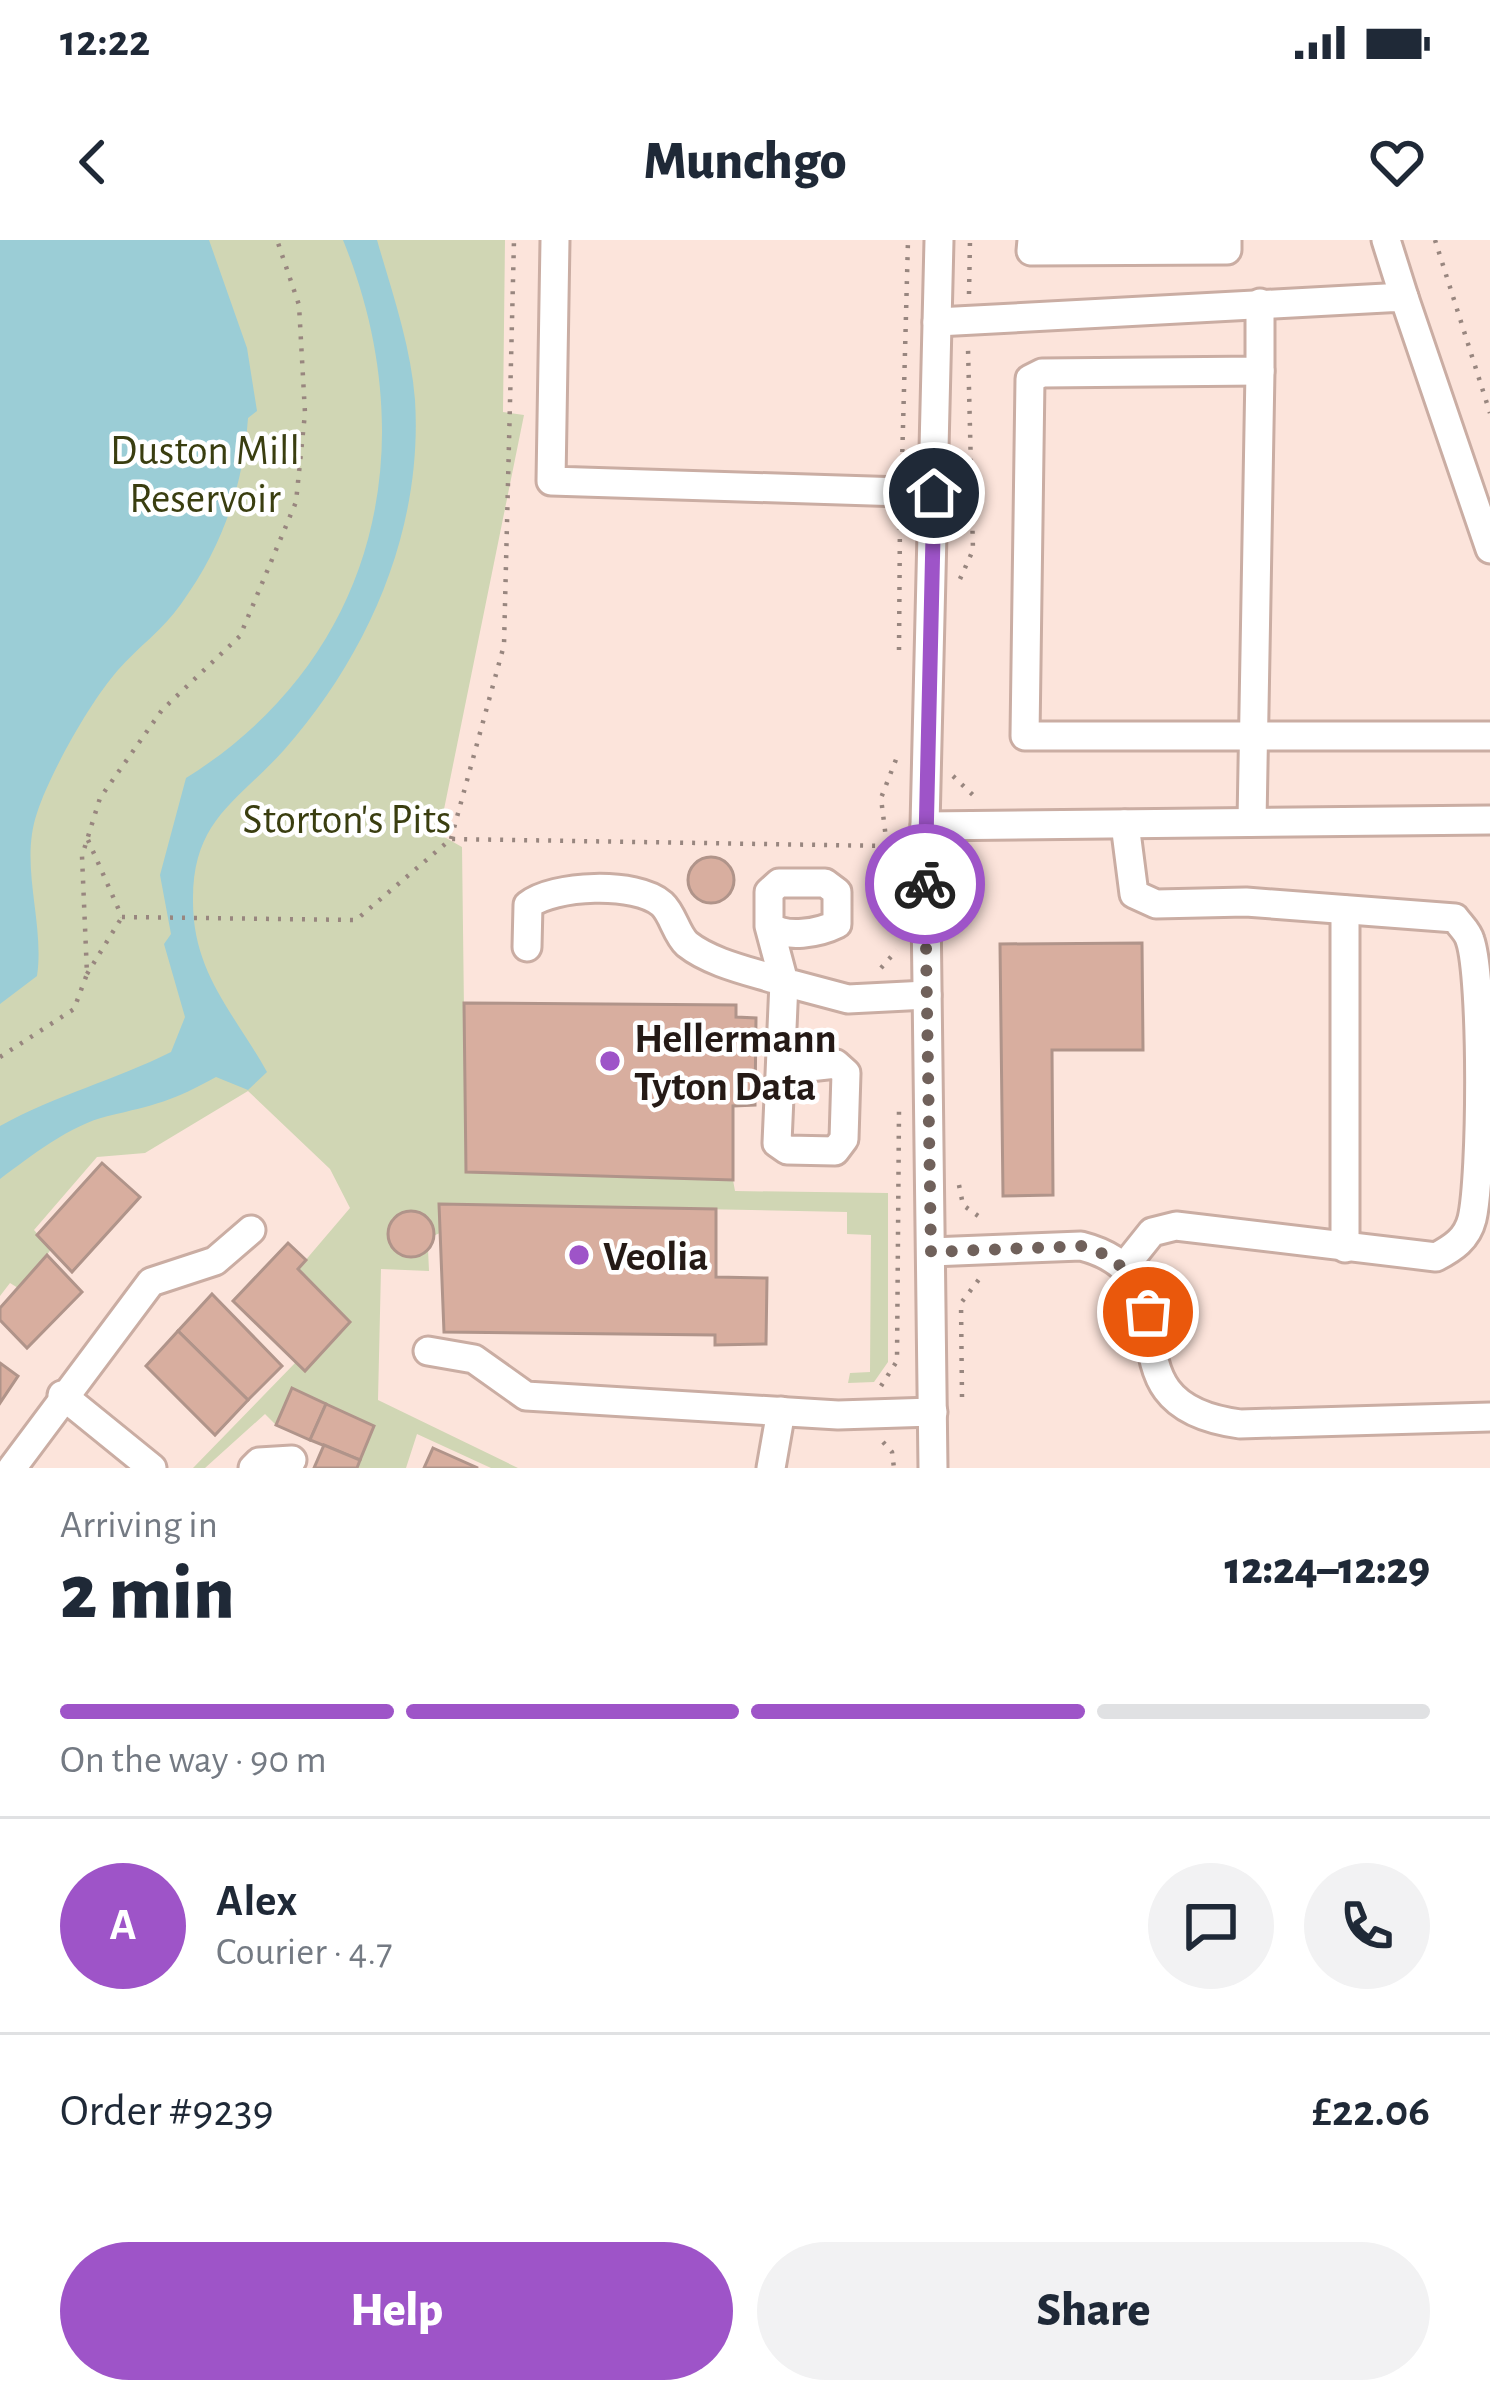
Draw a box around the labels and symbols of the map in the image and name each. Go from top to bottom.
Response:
park label: Duston Mill Reservoir [110,430,300,520]
pin [883,442,985,544]
park label: Storton's Pits [243,799,451,841]
courier [865,824,985,944]
place label: Hellermann Tyton Data [634,1018,837,1108]
marker: Hellermann Tyton Data [597,1048,623,1074]
place label: Veolia [603,1236,708,1278]
marker: Veolia [566,1242,592,1268]
pin [1097,1261,1199,1363]

